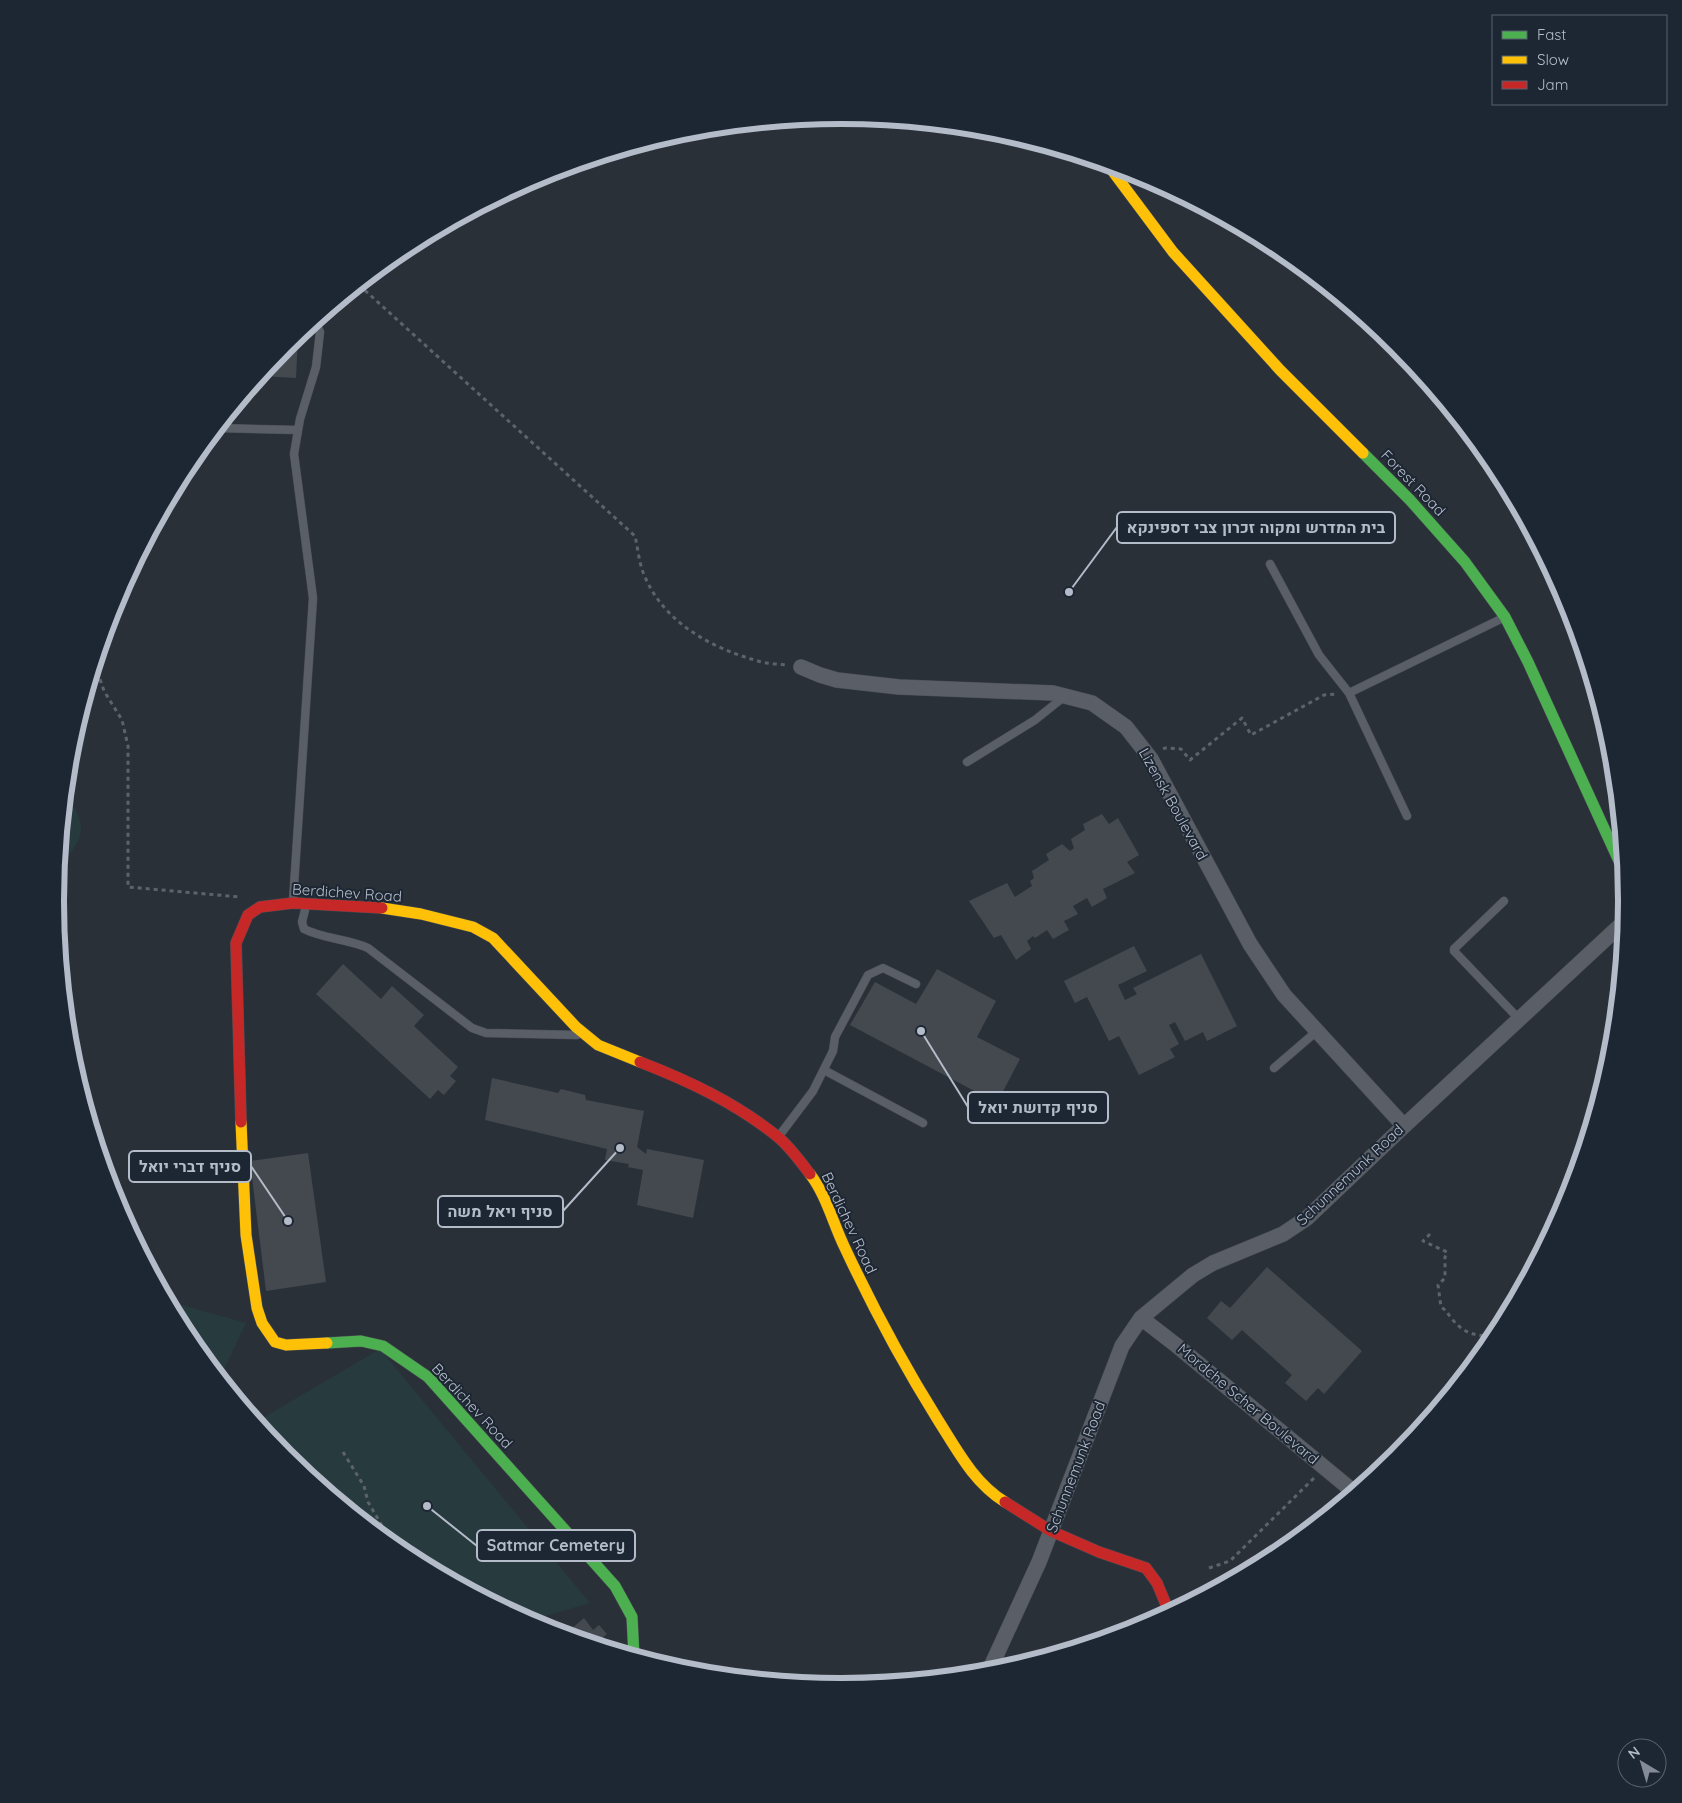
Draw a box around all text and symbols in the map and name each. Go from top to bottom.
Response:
legend [1492,15,1667,105]
text: Fast [1537,25,1566,44]
text: Slow [1537,50,1569,69]
text: Jam [1537,75,1568,94]
street label: Forest Road [1377,446,1450,520]
callout: בית המדרש ומקוה זכרון צבי דספינקא [1117,512,1395,543]
text: בית המדרש ומקוה זכרון צבי דספינקא [1127,517,1386,537]
street label: Lizensk Boulevard [1135,744,1212,863]
street label: Berdichev Road [292,879,403,906]
callout: סניף קדושת יואל [968,1092,1108,1123]
text: סניף קדושת יואל [978,1097,1098,1117]
street label: Schunnemunk Road [1292,1120,1407,1229]
callout: סניף דברי יואל [129,1151,251,1182]
text: סניף דברי יואל [139,1156,241,1176]
street label: Berdichev Road [818,1169,881,1277]
callout: סניף ויאל משה [438,1196,563,1227]
text: סניף ויאל משה [447,1201,553,1221]
street label: Mordche Scher Boulevard [1174,1339,1323,1468]
street label: Berdichev Road [428,1359,517,1452]
street label: Schunnemunk Road [1042,1398,1109,1535]
callout: Satmar Cemetery [477,1530,635,1561]
text: Satmar Cemetery [487,1535,625,1555]
north arrow [1617,1738,1667,1788]
text: N [1624,1742,1644,1763]

